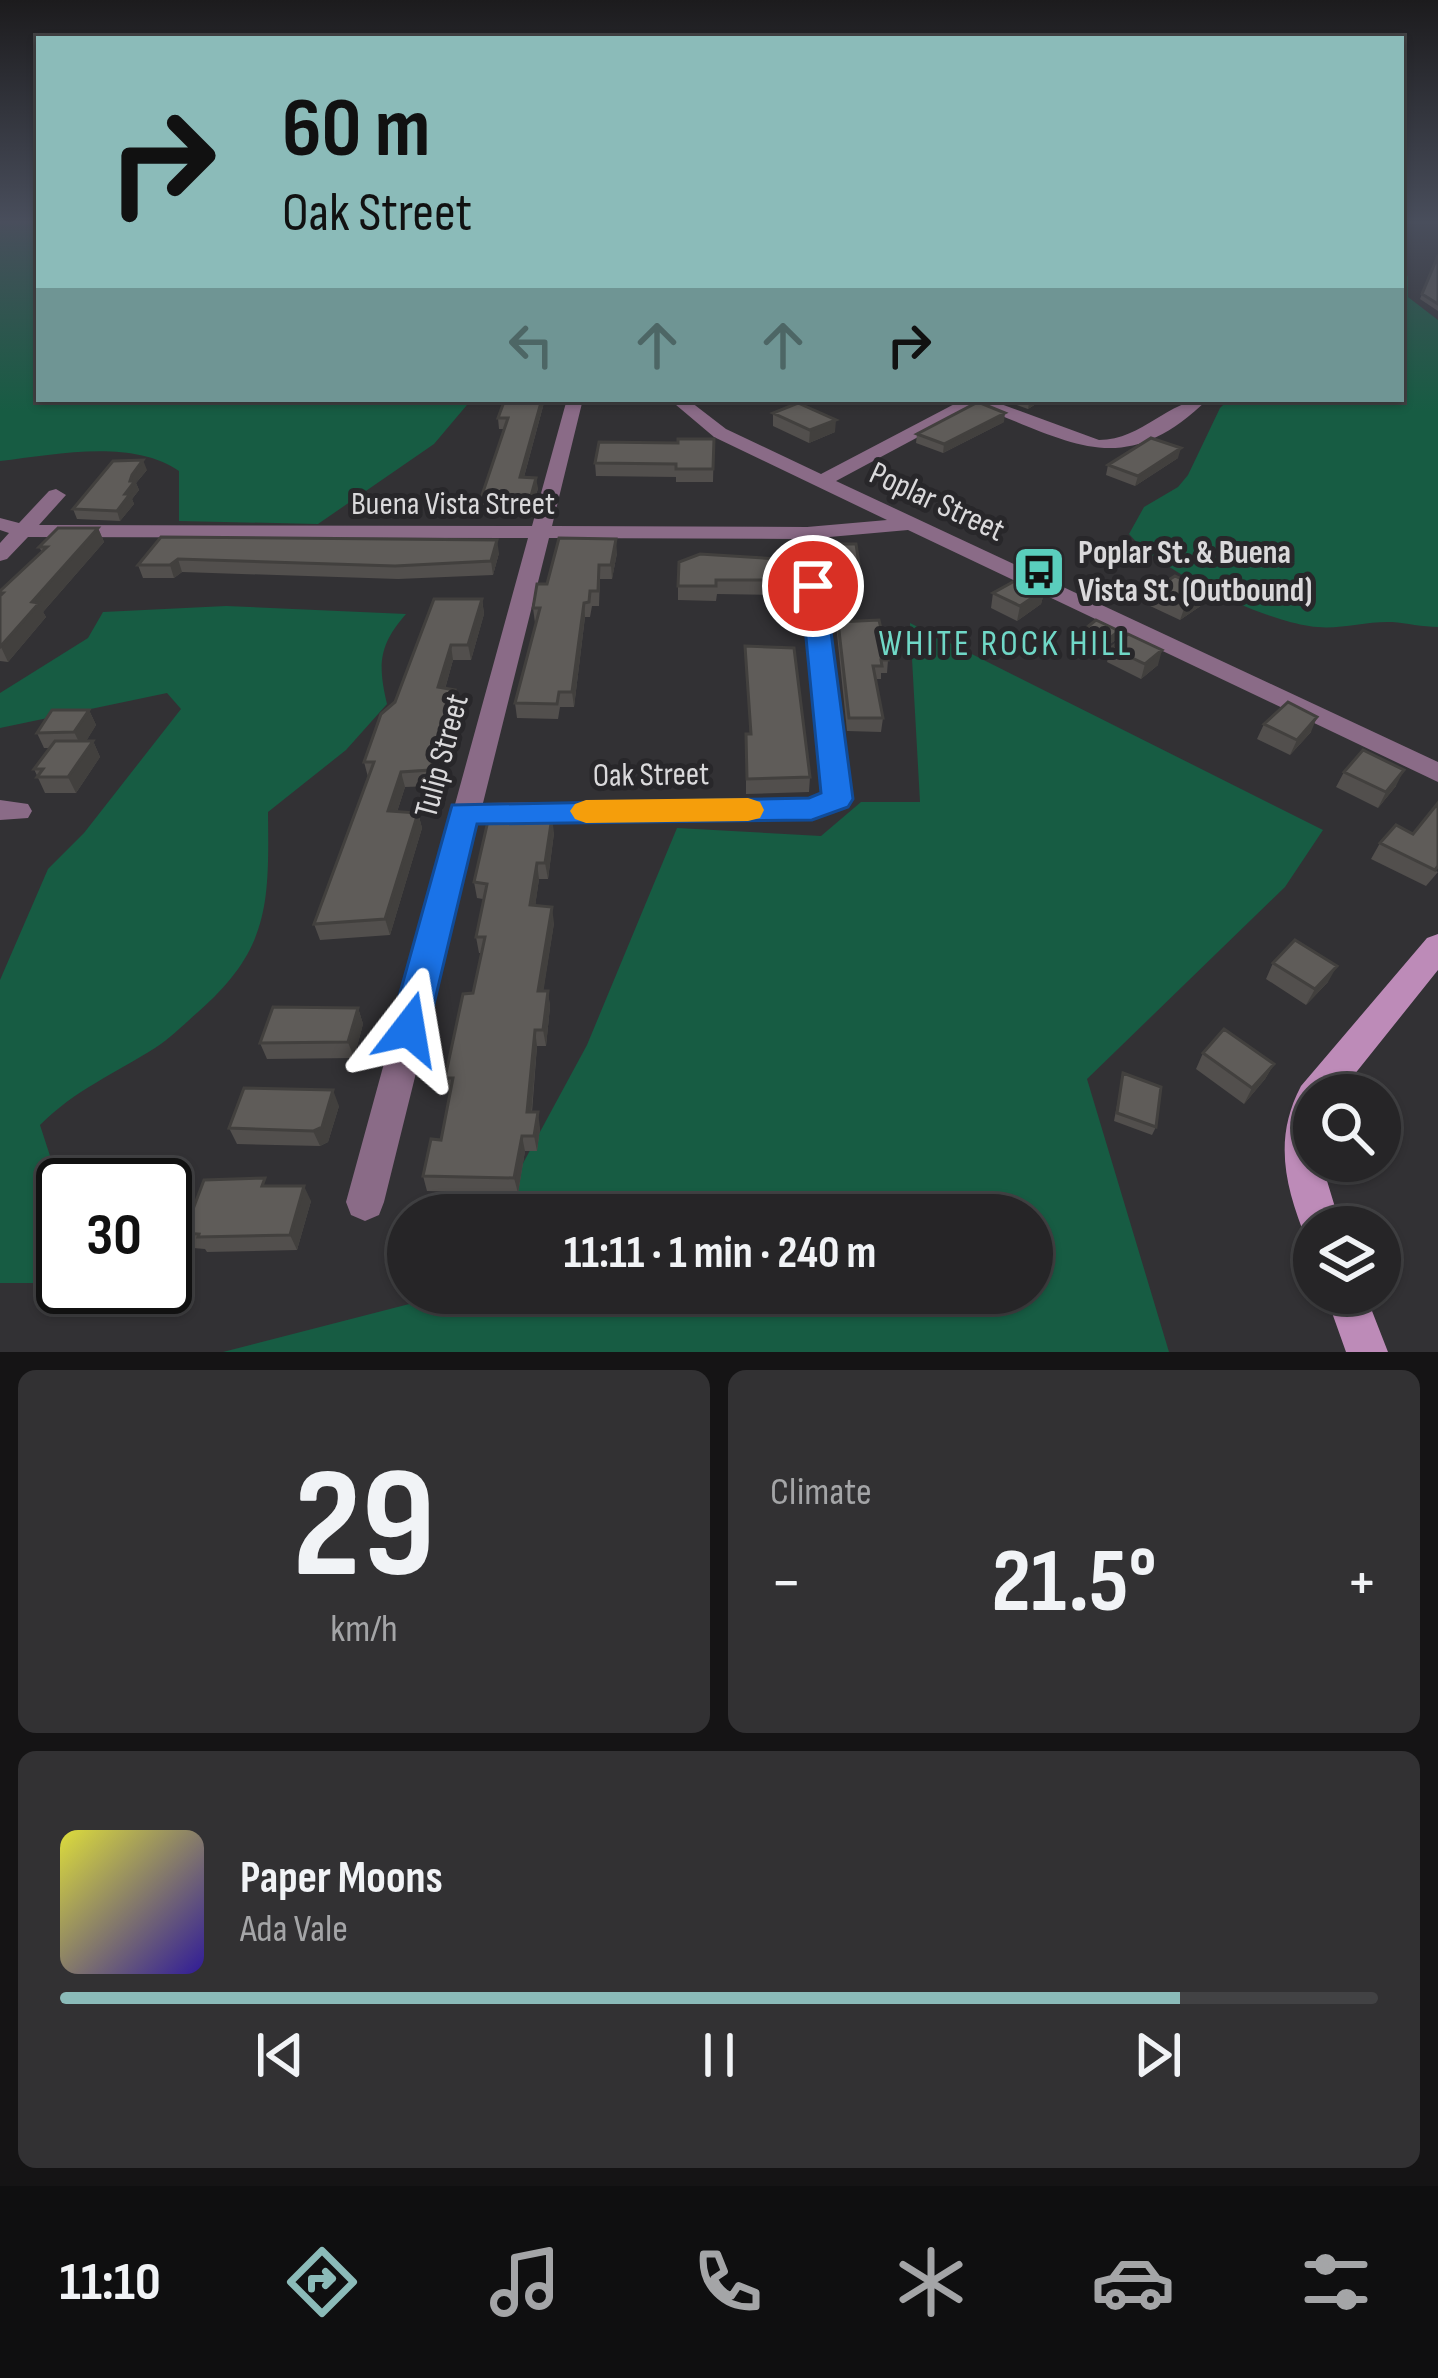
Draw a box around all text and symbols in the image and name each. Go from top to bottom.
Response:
text: 60 m [282,79,430,180]
icon: right [84,84,240,240]
text: Oak Street [282,181,472,246]
icon: left [498,312,564,378]
icon: ahead [624,312,690,378]
icon: ahead [750,312,816,378]
icon: right [876,312,942,378]
street label: Poplar Street [863,453,1011,551]
street label: Buena Vista Street [351,484,555,524]
place label: Poplar St. & Buena Vista St. (Outbound) [1078,533,1312,611]
pin [762,535,864,637]
bus stop icon: Poplar St. & Buena Vista St. (Outbound) [1011,544,1067,600]
icon: arrive [780,553,846,619]
district label: WHITE ROCK HILL [878,623,1134,666]
street label: Tulip Street [406,690,478,822]
street label: Oak Street [593,754,709,796]
position arrow [346,966,472,1092]
map controls [1293,1074,1401,1314]
button: search [1293,1074,1401,1182]
speed limit sign: 30 [36,1158,192,1314]
button: layers [1293,1206,1401,1314]
text: 11:11 · 1 min · 240 m [564,1226,876,1281]
text: 29 [293,1434,435,1621]
text: Climate [770,1469,872,1516]
text: 21.5° [991,1529,1157,1637]
text: − [770,1544,802,1623]
text: + [1346,1544,1378,1623]
text: km/h [330,1606,398,1653]
text: Paper Moons [240,1851,443,1906]
text: Ada Vale [240,1906,348,1953]
icon: previous [247,2022,313,2088]
icon: pause [686,2022,752,2088]
icon: next [1125,2022,1191,2088]
icon: directions [280,2240,364,2324]
icon: music [483,2240,567,2324]
icon: phone [686,2240,770,2324]
icon: climate [889,2240,973,2324]
icon: car [1091,2240,1175,2324]
icon: filters [1294,2240,1378,2324]
text: 11:10 [59,2250,161,2315]

